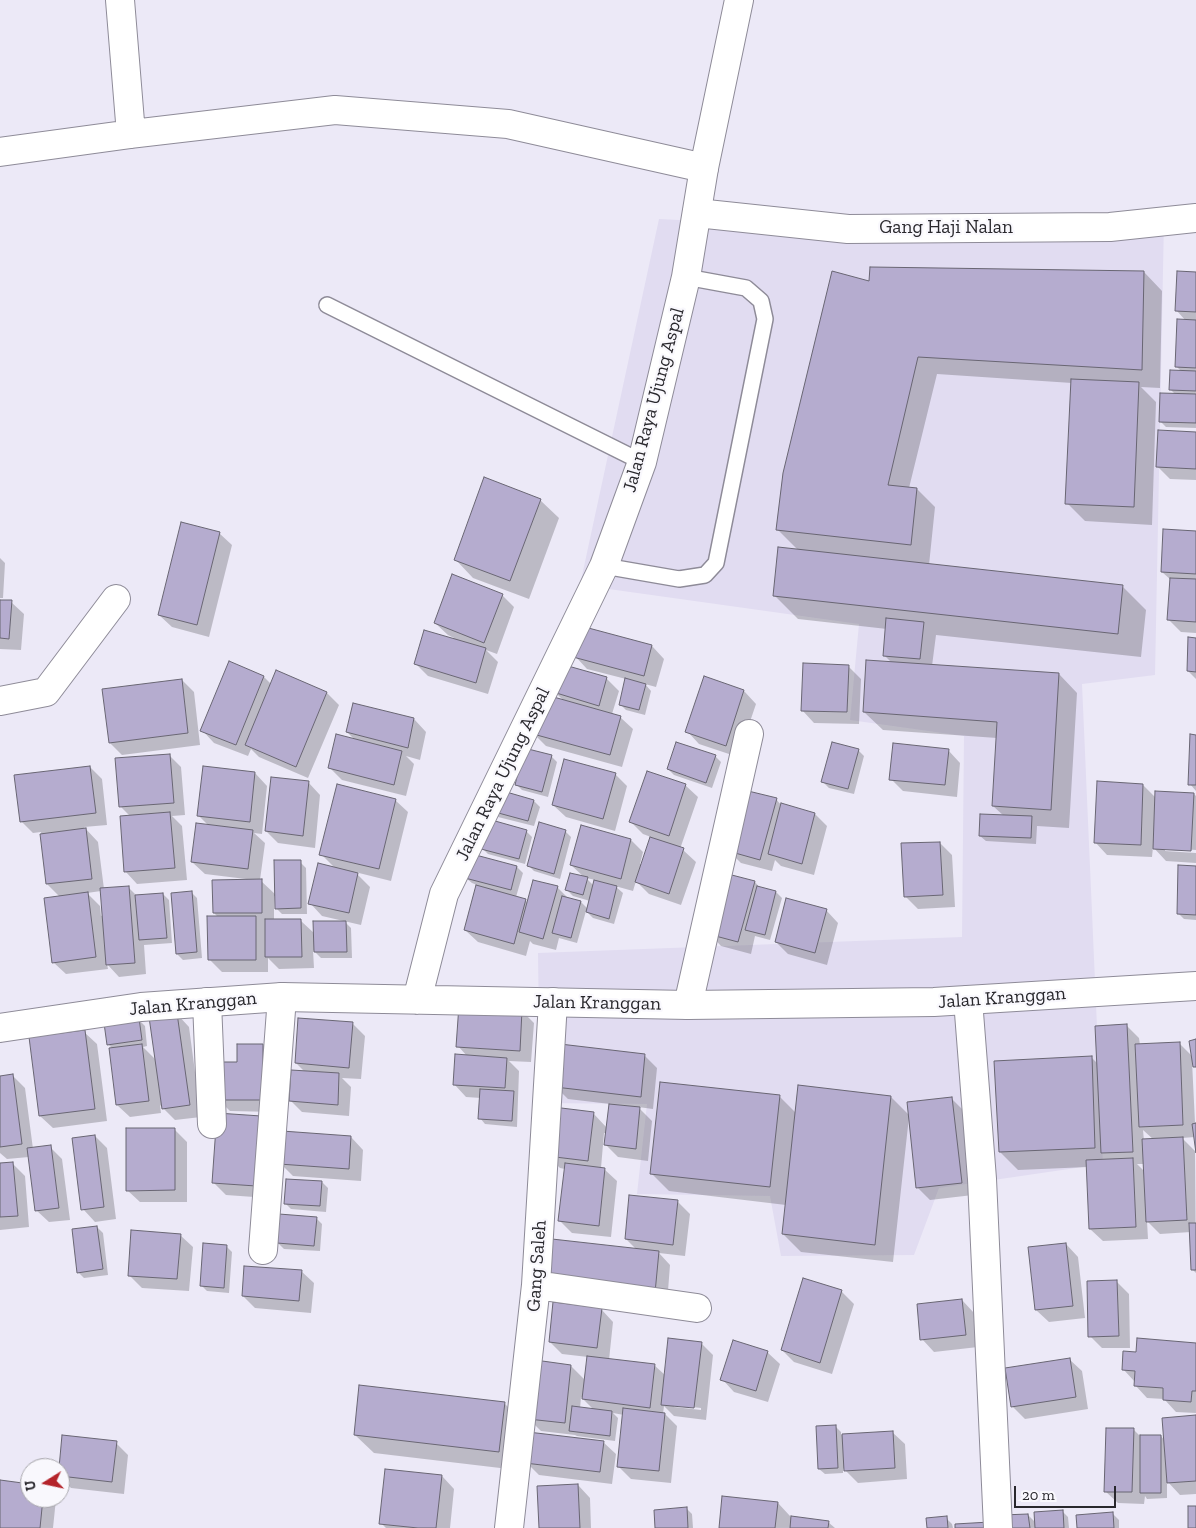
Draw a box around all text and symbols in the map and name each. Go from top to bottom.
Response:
street label: Gang Haji Nalan [879,217,1013,239]
street label: Jalan Raya Ujung Aspal [618,305,690,495]
street label: Jalan Raya Ujung Aspal [451,683,555,865]
street label: Jalan Kranggan [937,982,1067,1014]
street label: Jalan Kranggan [128,987,258,1021]
street label: Jalan Kranggan [533,990,661,1016]
street label: Gang Saleh [522,1219,552,1313]
north arrow [20,1458,70,1508]
scale bar [1016,1476,1118,1508]
text: U [21,1479,40,1492]
text: 20 m [1022,1486,1055,1504]

